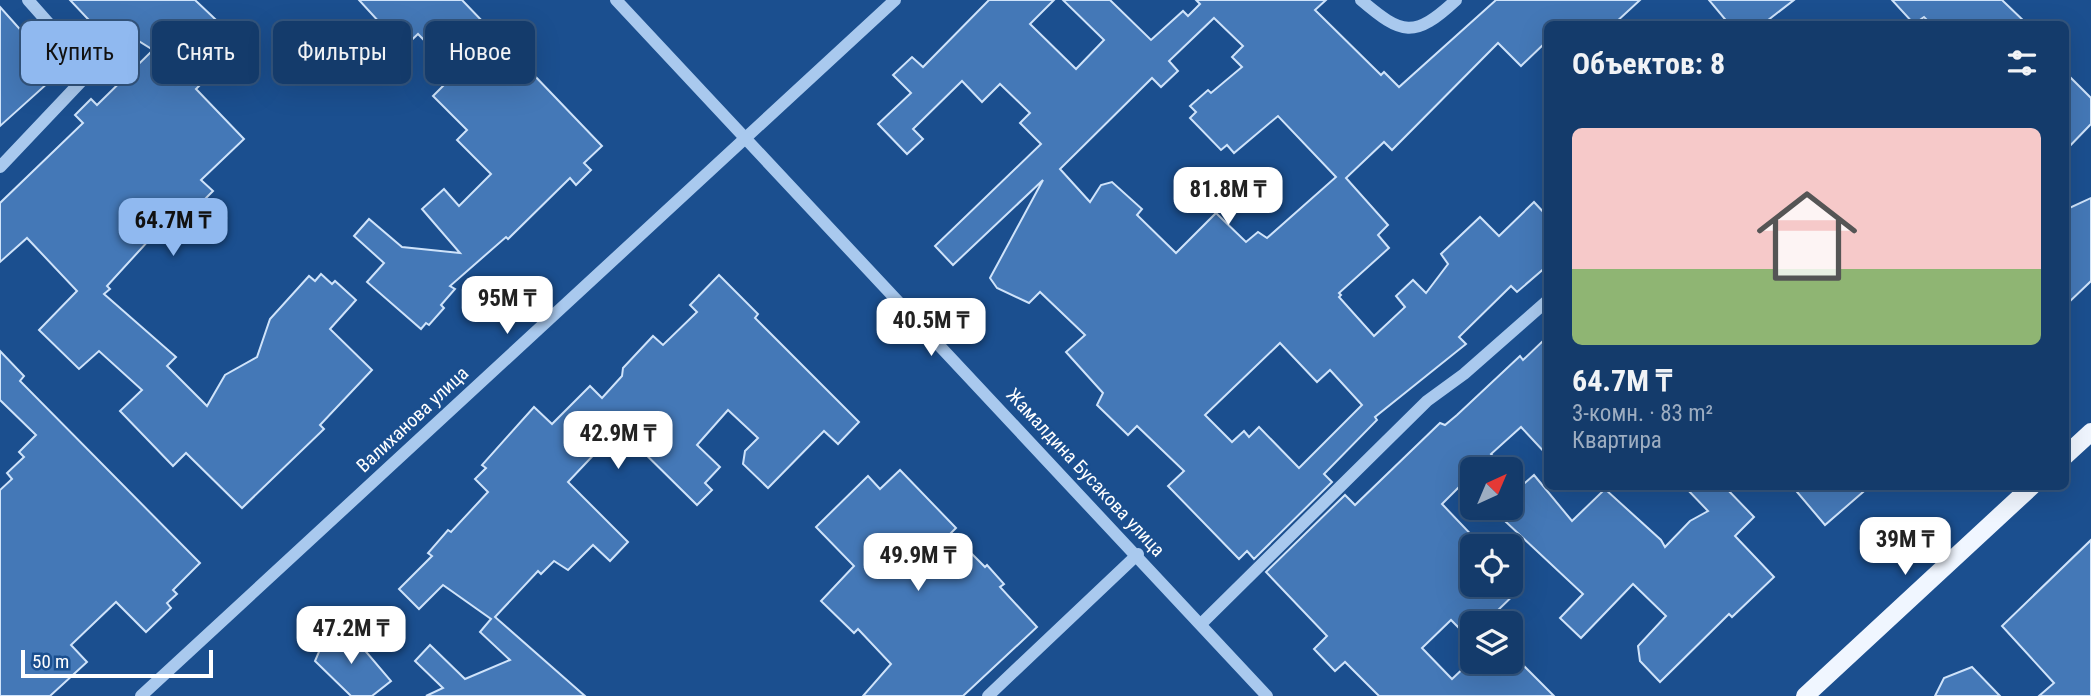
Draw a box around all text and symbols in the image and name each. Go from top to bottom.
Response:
chip: Купить [21,21,138,84]
chip: Снять [152,21,259,84]
chip: Фильтры [273,21,411,84]
chip: Новое [425,21,535,84]
icon: filters [2003,44,2041,82]
text: Объектов: 8 [1572,46,1725,81]
pin: 81.8M ₸ [1163,168,1293,227]
icon: home [1744,173,1870,299]
text: 81.8M ₸ [1190,176,1266,203]
pin: 64.7M ₸ [108,198,238,258]
text: 64.7M ₸ [135,207,211,234]
pin: 95M ₸ [458,276,556,336]
text: 95M ₸ [478,285,536,312]
pin: 40.5M ₸ [866,298,996,358]
text: 40.5M ₸ [893,307,969,334]
street label: Валиханова улица [352,362,473,477]
text: 64.7M ₸ [1572,363,1672,398]
street label: Жамалдина Бусакова улица [1002,383,1170,561]
text: 3-комн. · 83 m² [1572,400,1713,427]
pin: 42.9M ₸ [553,412,683,471]
text: 42.9M ₸ [580,420,656,447]
text: Квартира [1572,427,1662,454]
north arrow [1460,457,1522,520]
map controls [1460,457,1523,674]
pin: 39M ₸ [1856,518,1954,577]
text: 39M ₸ [1876,526,1934,553]
pin: 49.9M ₸ [853,534,983,593]
button: locate [1460,534,1523,597]
text: 49.9M ₸ [880,542,956,569]
pin: 47.2M ₸ [286,606,416,666]
button: layers [1460,611,1523,674]
text: 47.2M ₸ [313,615,389,642]
scale bar [21,647,214,679]
text: 50 m [32,650,69,673]

